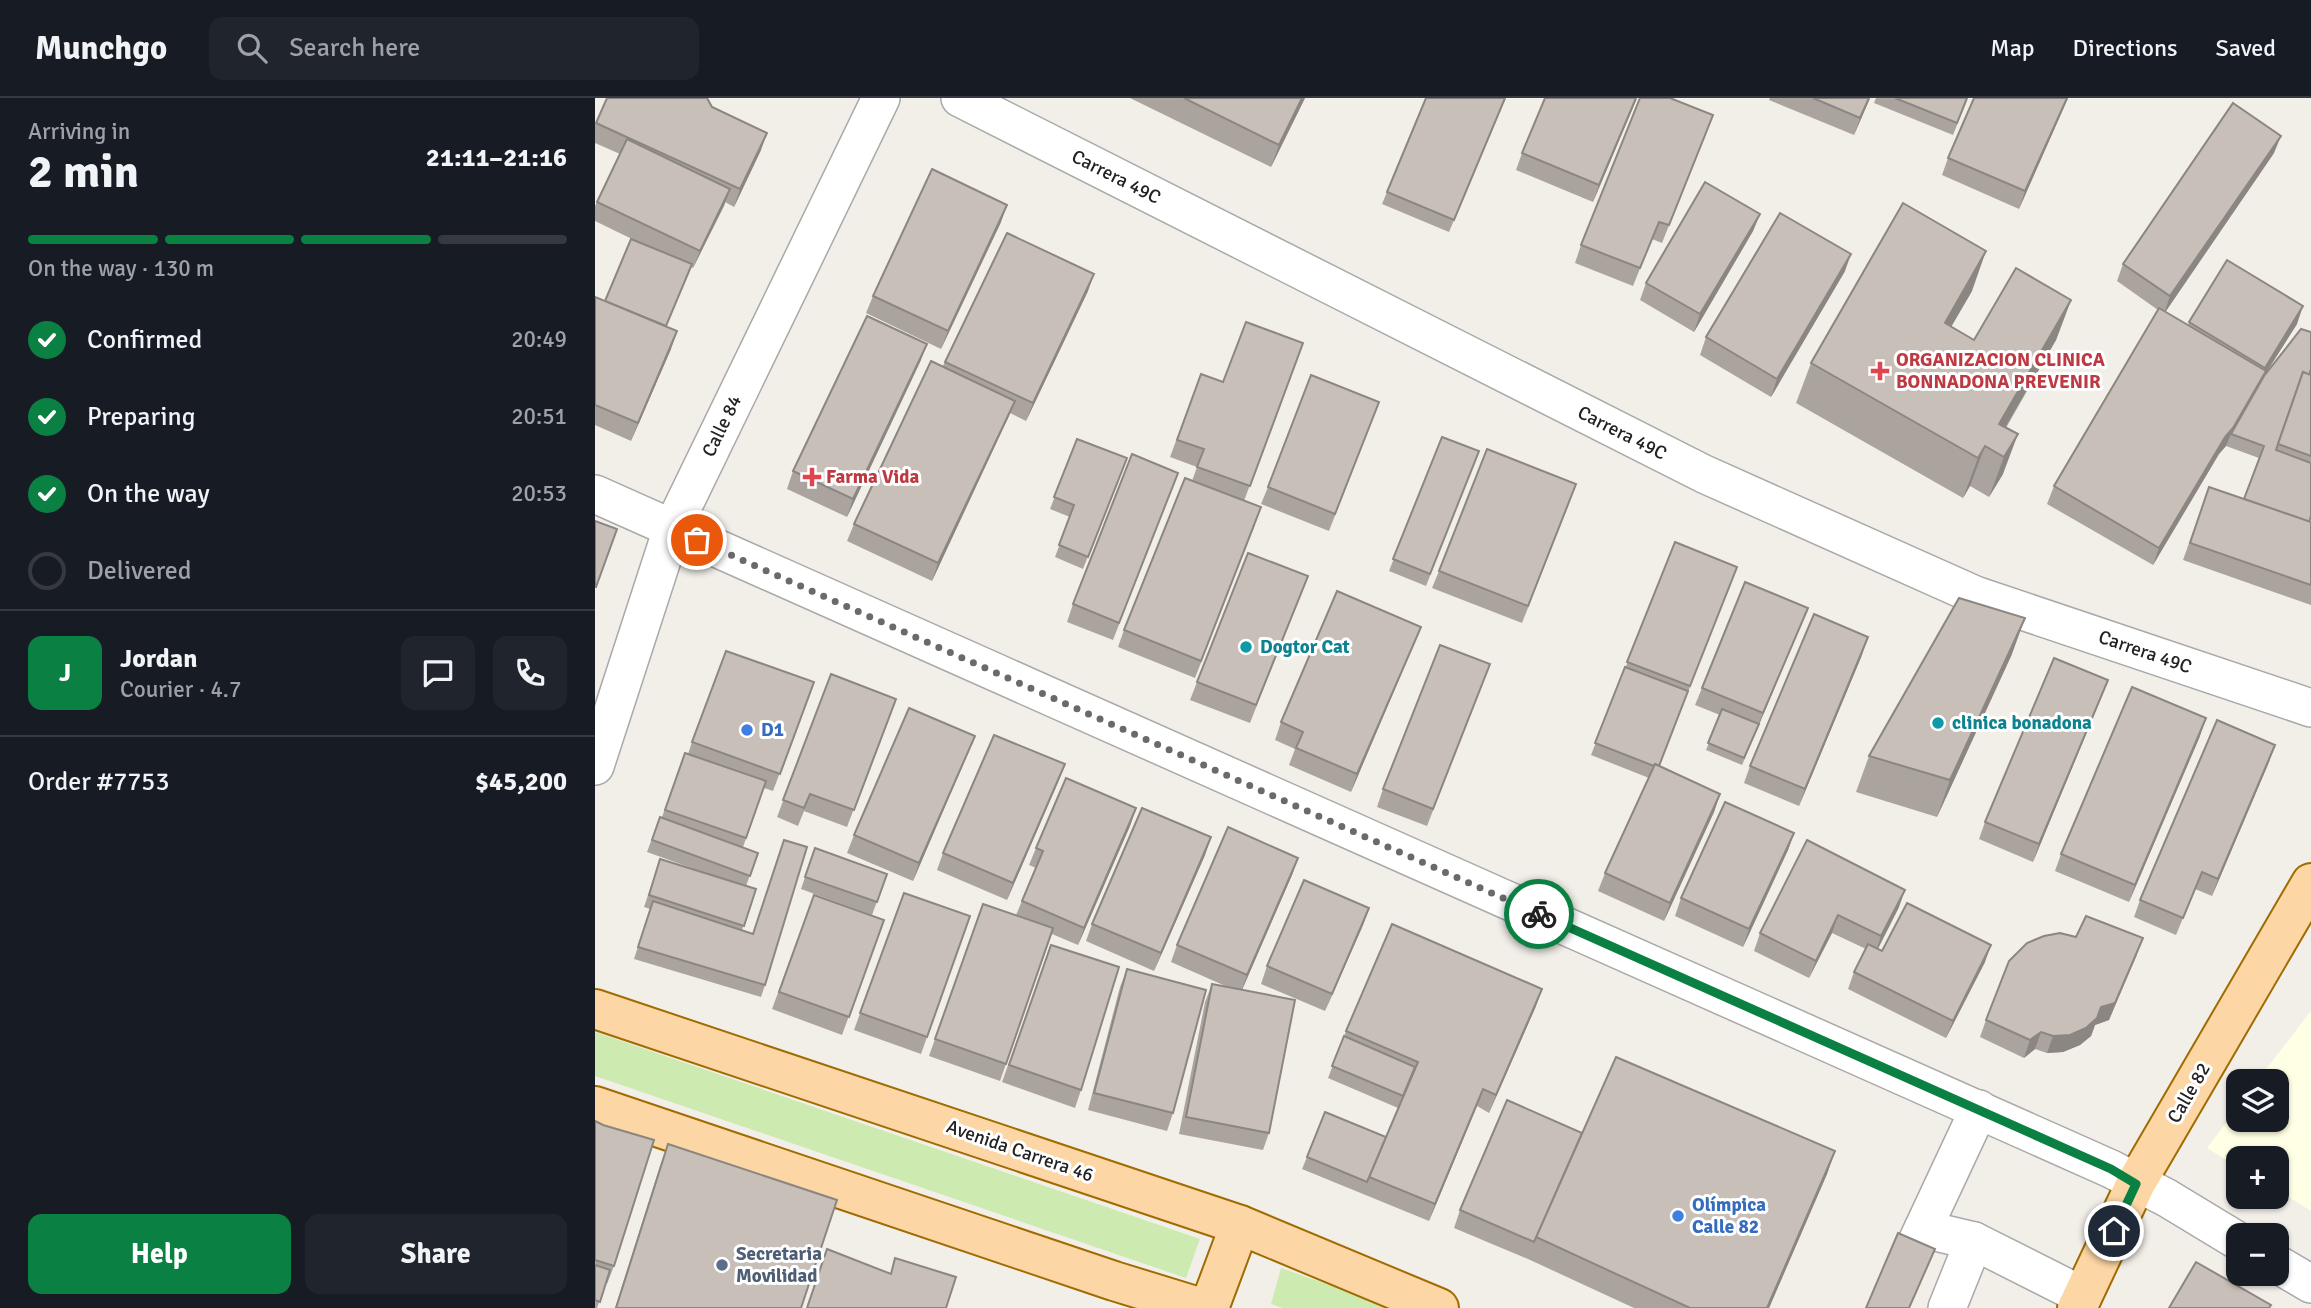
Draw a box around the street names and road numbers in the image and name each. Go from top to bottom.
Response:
street label: Carrera 49C [1067,144,1165,210]
street label: Calle 84 [697,391,747,461]
street label: Carrera 49C [1573,400,1671,466]
street label: Carrera 49C [2095,625,2195,679]
street label: Calle 82 [2162,1058,2216,1128]
street label: Avenida Carrera 46 [943,1115,1097,1187]

